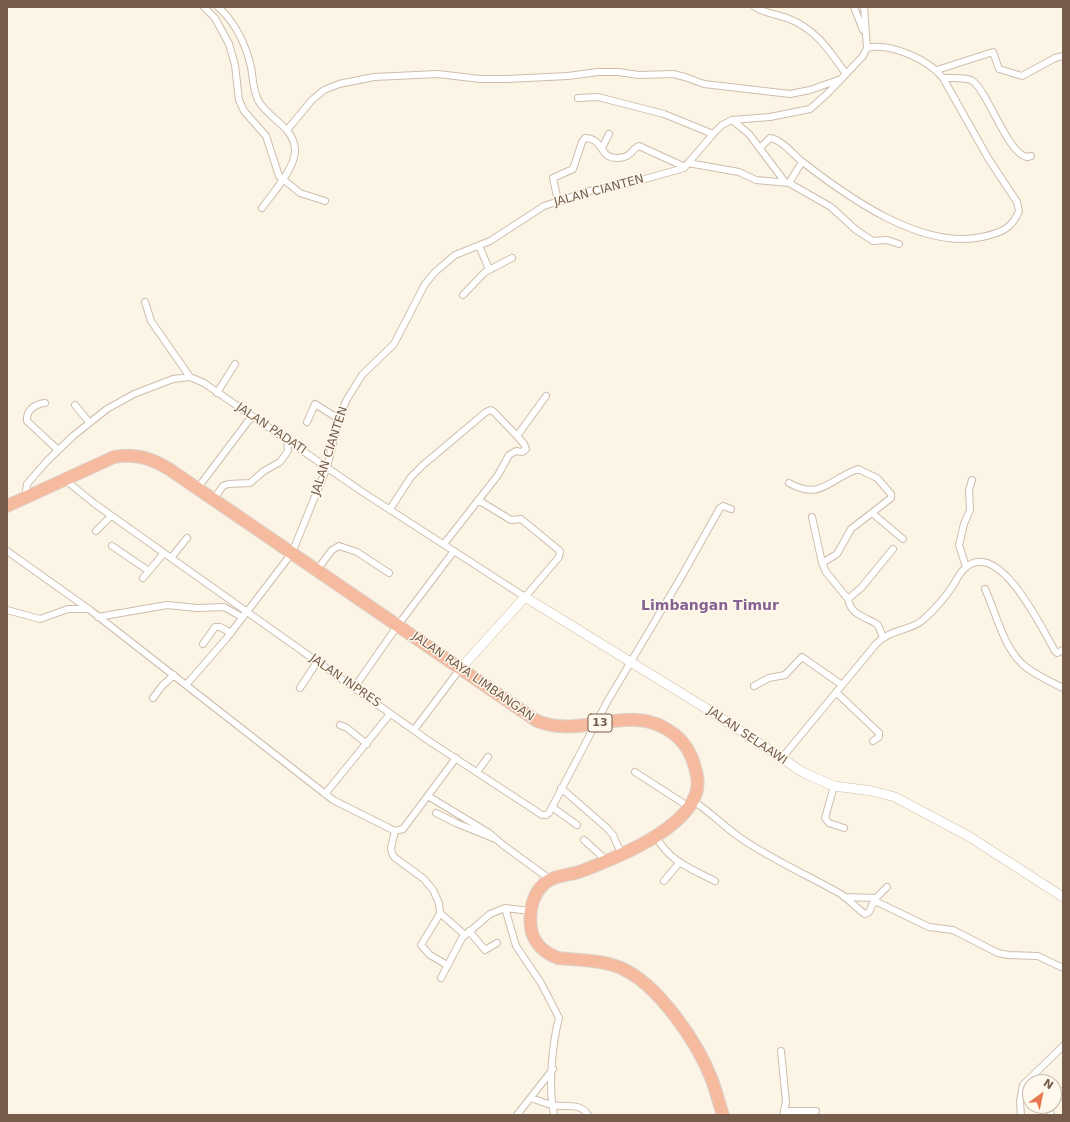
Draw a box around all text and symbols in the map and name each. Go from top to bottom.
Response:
street label: JALAN CIANTEN [552,172,646,210]
street label: JALAN PADATI [233,400,309,458]
street label: JALAN CIANTEN [309,405,351,497]
district label: Limbangan Timur [641,598,779,614]
street label: JALAN RAYA LIMBANGAN [409,629,537,725]
street label: JALAN INPRES [307,651,383,711]
street label: JALAN SELAAWI [704,704,790,768]
road number: 13 [588,714,612,732]
north arrow [1022,1074,1062,1114]
text: N [1041,1076,1056,1092]

